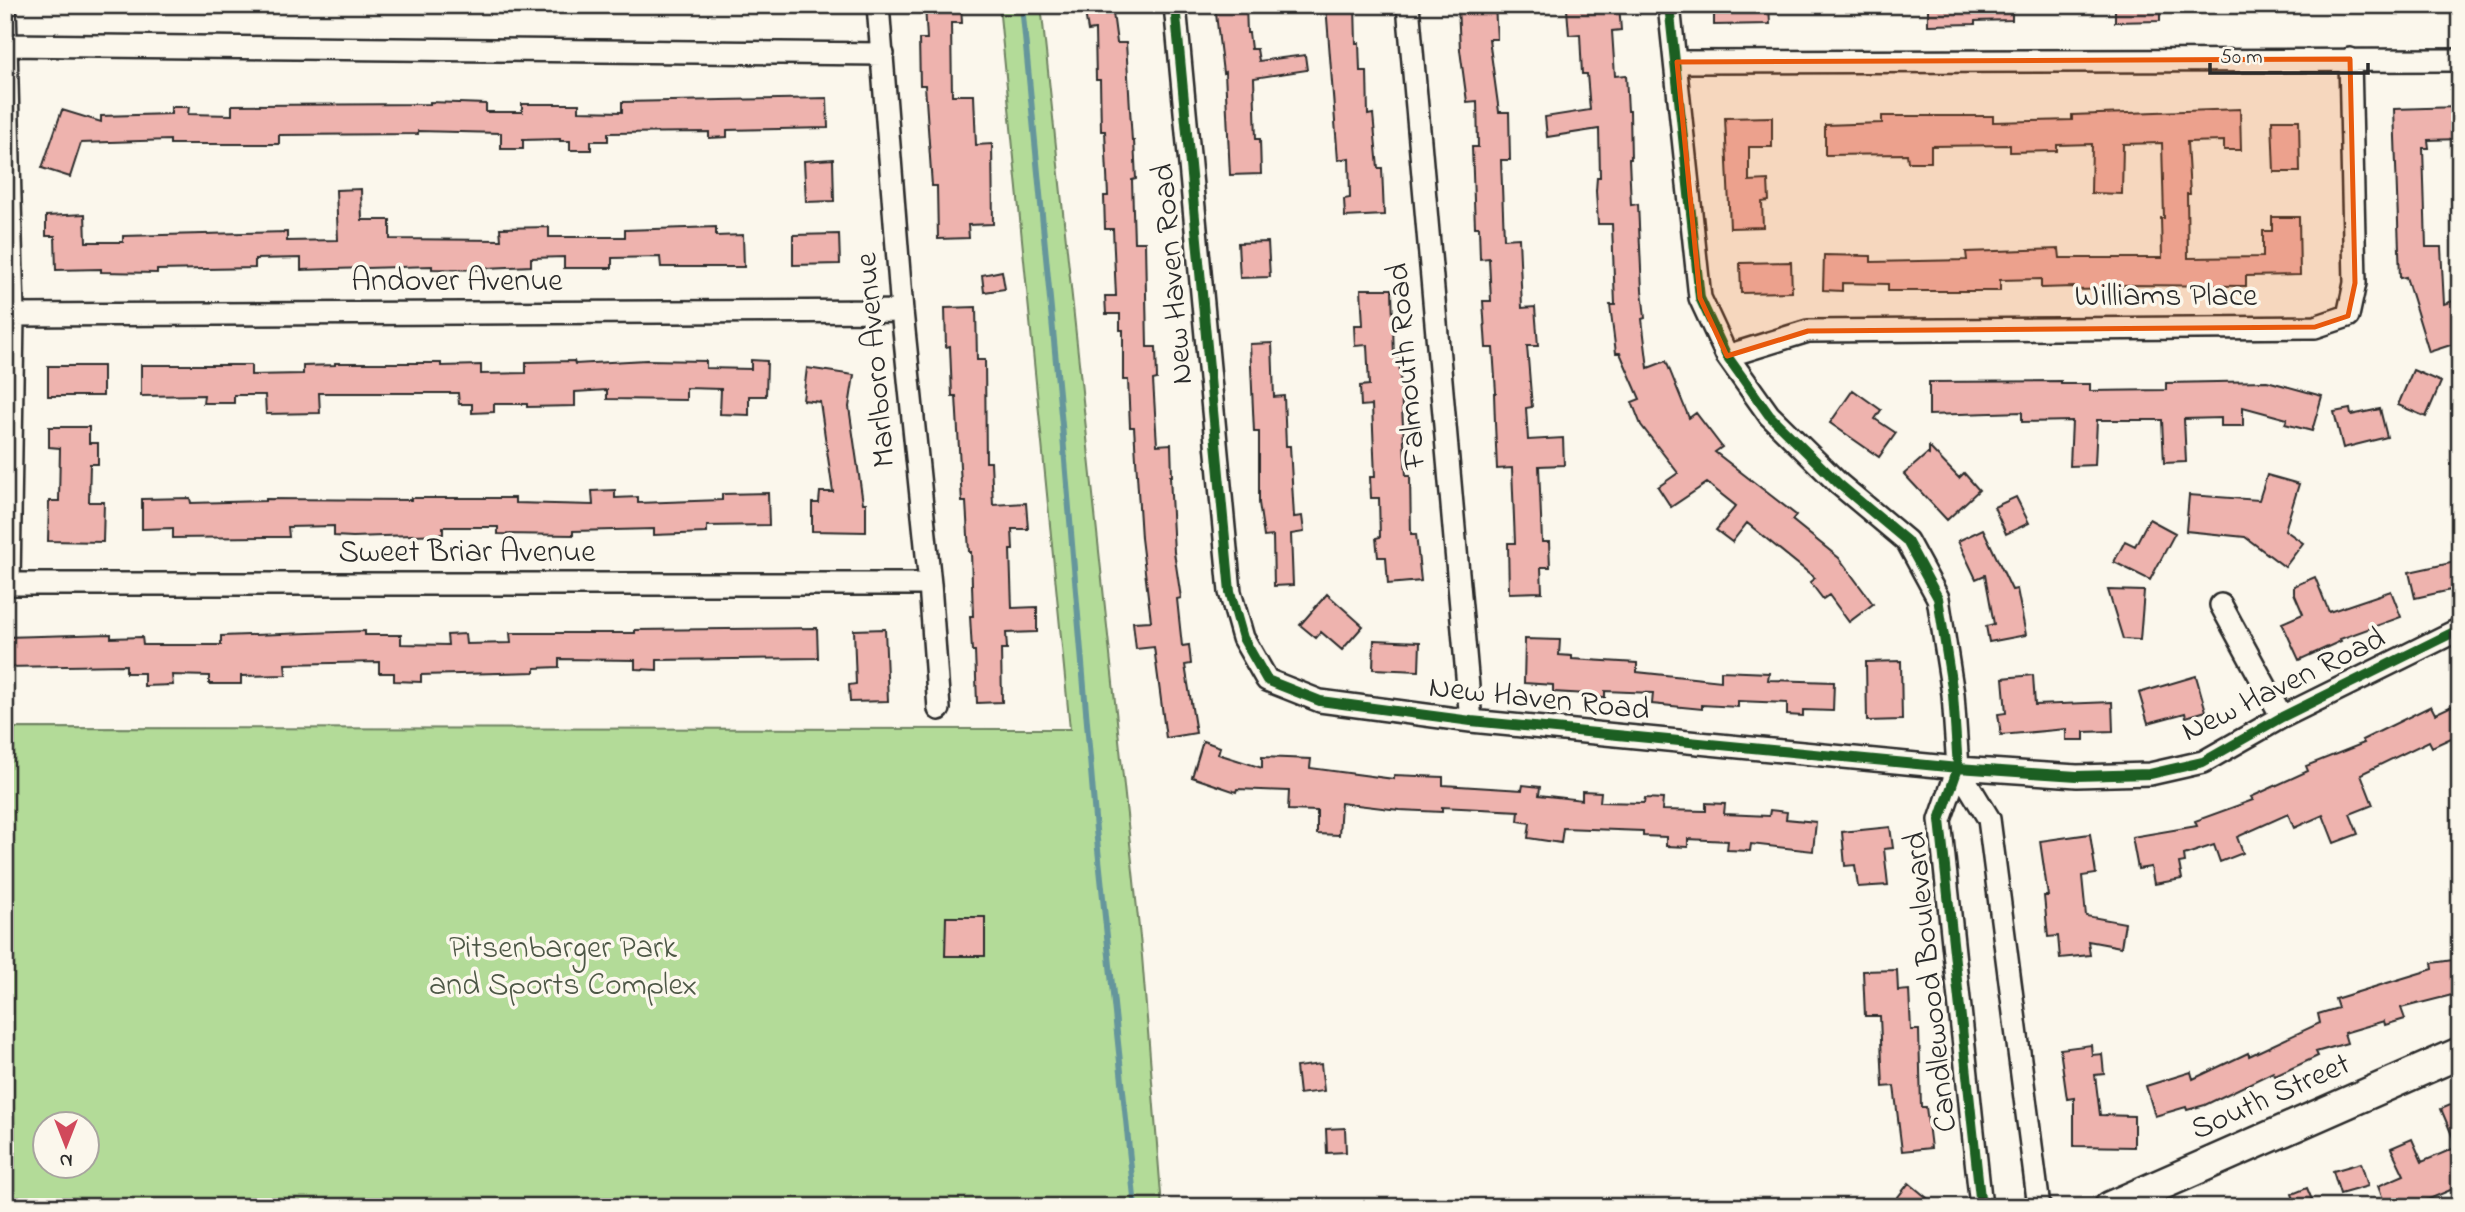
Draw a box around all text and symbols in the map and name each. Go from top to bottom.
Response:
scale bar [2210,32,2367,76]
text: 50 m [2220,43,2263,73]
street label: New Haven Road [1141,161,1207,387]
street label: Marlboro Avenue [844,250,910,470]
street label: Andover Avenue [351,259,563,306]
street label: Falmouth Road [1376,261,1441,472]
street label: Williams Place [2075,274,2258,321]
street label: Sweet Briar Avenue [338,530,596,577]
street label: New Haven Road [2174,616,2394,756]
street label: New Haven Road [1426,665,1652,735]
street label: Candlewood Boulevard [1893,829,1971,1135]
park label: Pitsenbarger Park and Sports Complex [429,926,697,1010]
street label: South Street [2184,1042,2358,1154]
north arrow [32,1110,102,1180]
text: N [59,1146,72,1173]

